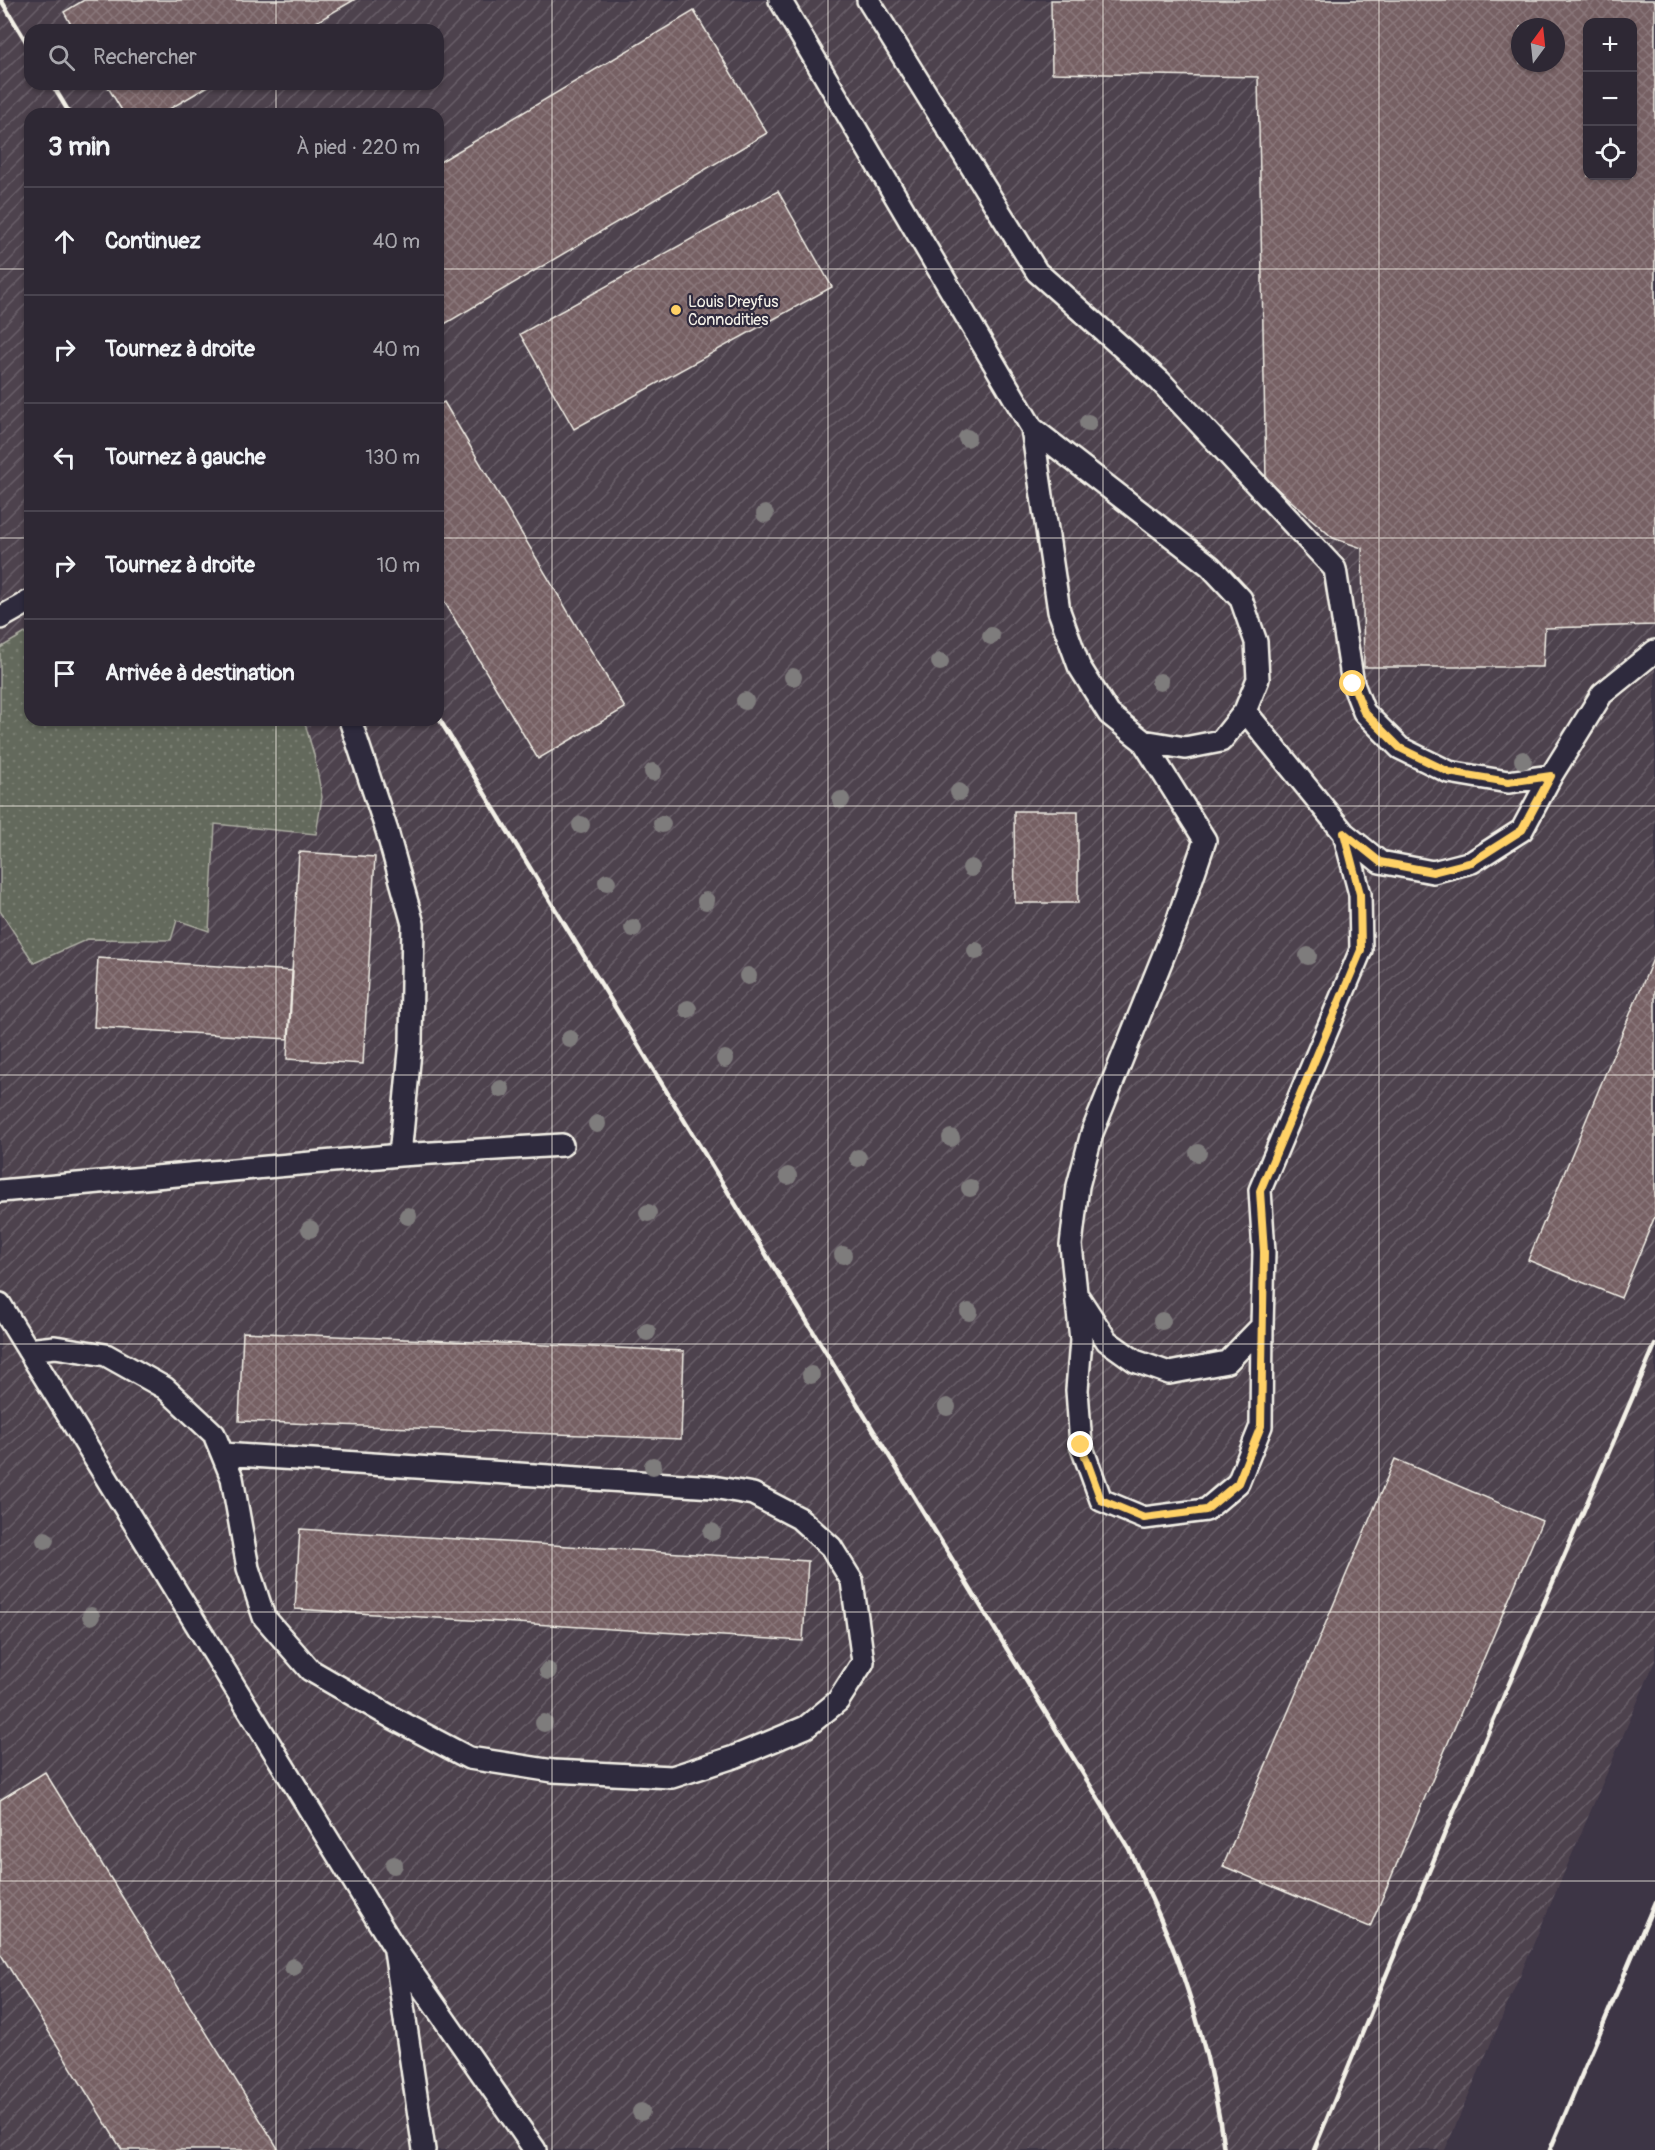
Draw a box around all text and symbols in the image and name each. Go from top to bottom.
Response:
north arrow [1511,18,1565,72]
map controls [1583,18,1637,180]
button: + [1583,18,1637,72]
search box [24,24,444,90]
icon: search [45,41,78,74]
text: Rechercher [93,43,197,71]
button: − [1583,72,1637,126]
button: locate [1583,126,1637,180]
text: 3 min [48,131,110,163]
text: À pied · 220 m [296,135,420,160]
icon: ahead [48,225,81,258]
text: Continuez [105,227,201,255]
text: 40 m [373,229,420,254]
place label: Louis Dreyfus Connodities [688,292,778,330]
marker: Louis Dreyfus Connodities [669,303,683,317]
icon: right [48,333,81,366]
text: Tournez à droite [105,335,255,363]
text: 40 m [373,337,420,362]
icon: left [48,441,81,474]
text: Tournez à gauche [105,443,266,471]
text: 130 m [365,445,420,470]
icon: right [48,549,81,582]
text: Tournez à droite [105,551,255,579]
text: 10 m [376,553,420,578]
icon: arrive [48,657,81,690]
text: Arrivée à destination [105,659,295,687]
route start [1339,670,1365,696]
route end [1067,1431,1093,1457]

